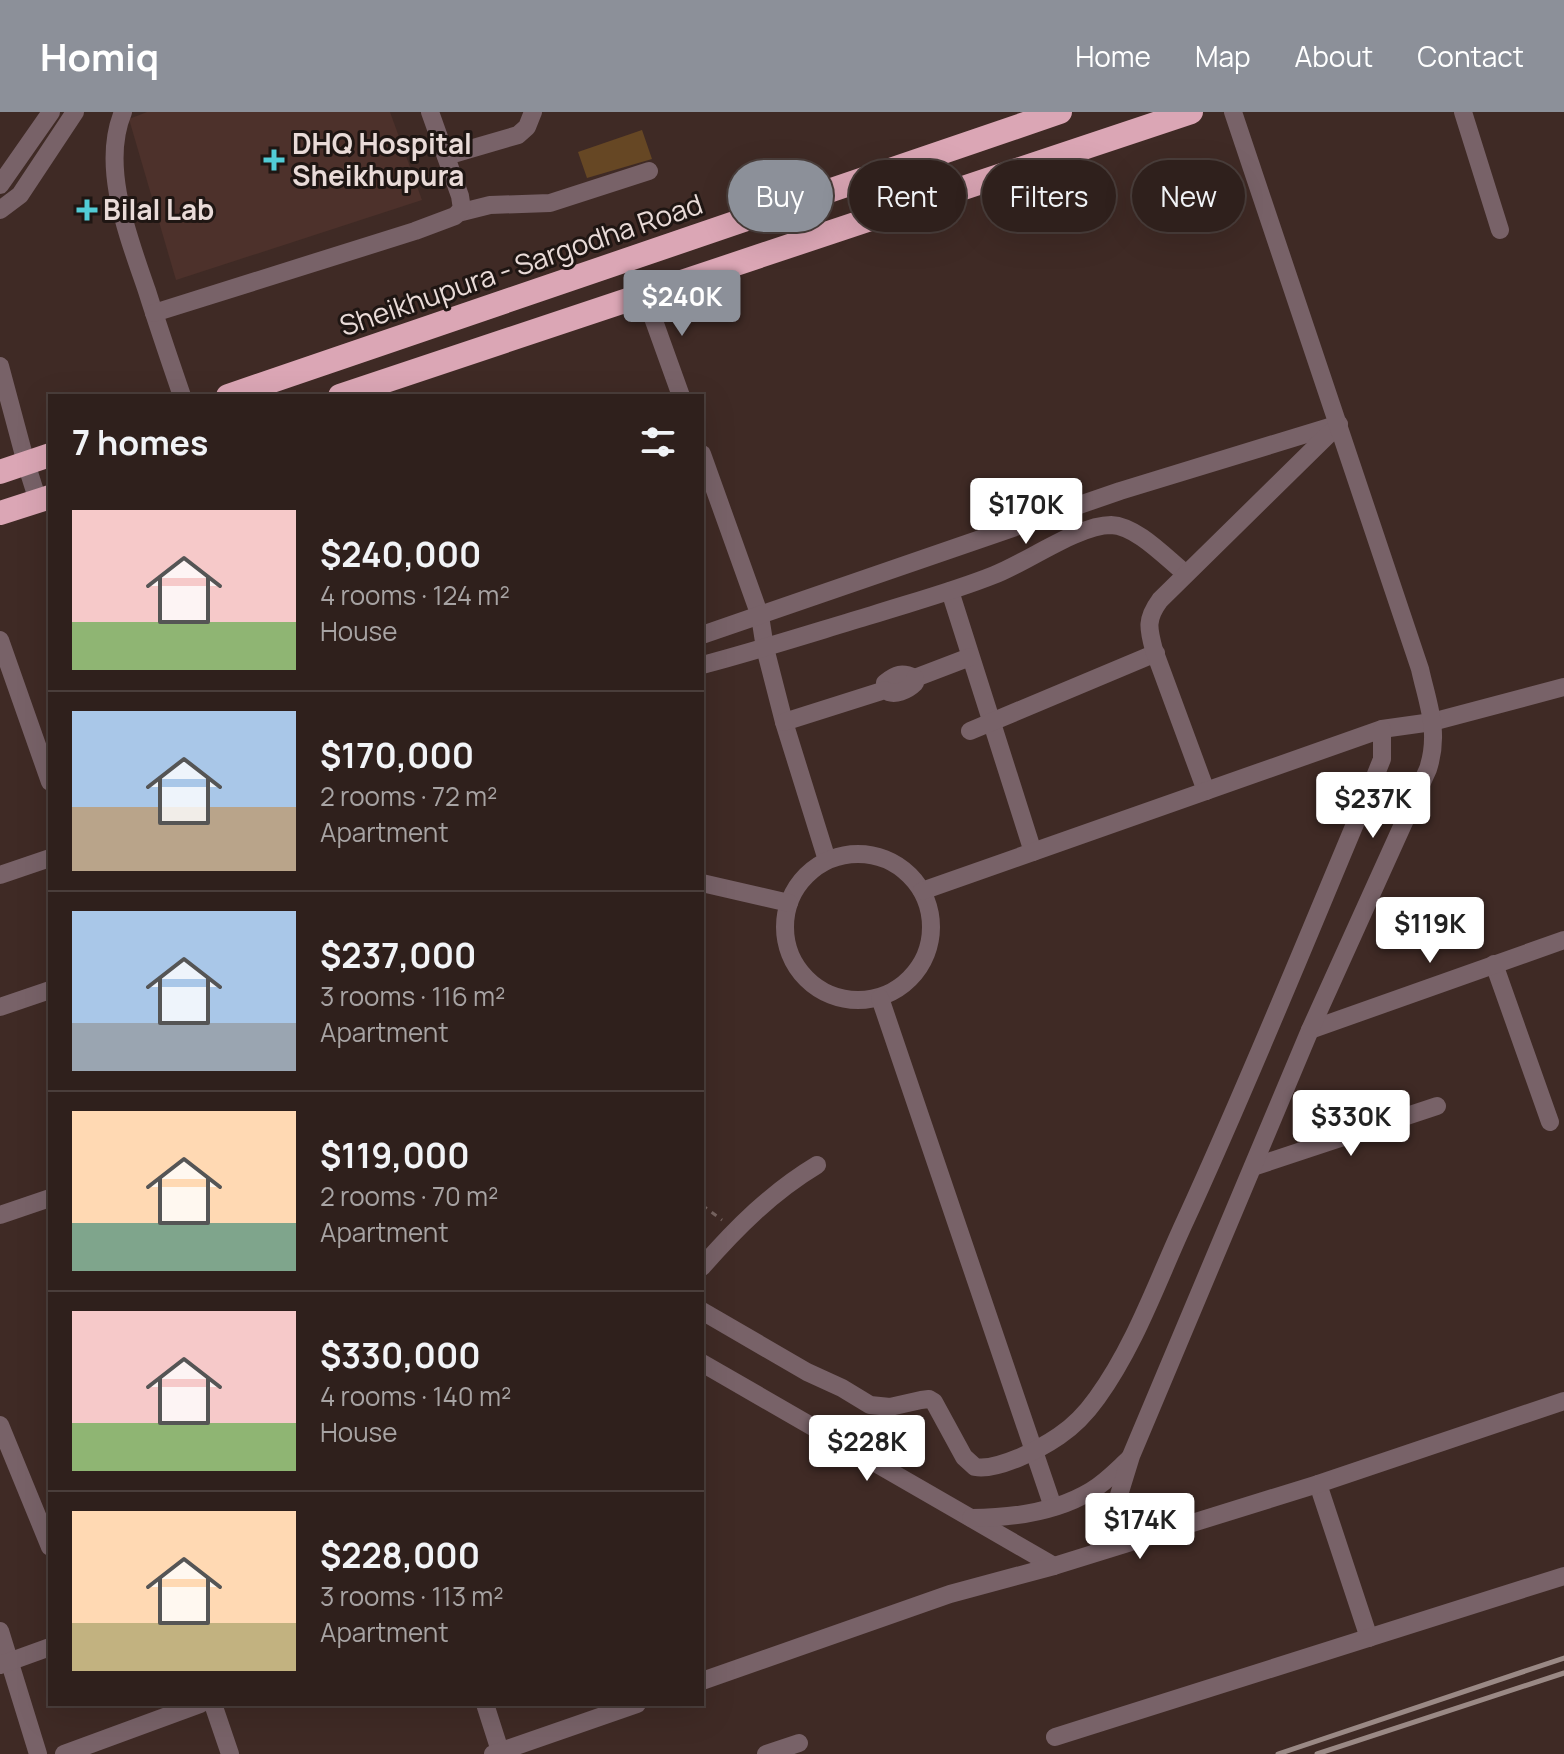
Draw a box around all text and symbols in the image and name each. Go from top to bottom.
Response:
text: Homiq [40,30,159,82]
text: Home [1075,37,1151,75]
text: Map [1195,37,1251,75]
text: About [1295,37,1373,75]
text: Contact [1417,37,1524,75]
place label: DHQ Hospital Sheikhupura [292,124,472,194]
marker: DHQ Hospital Sheikhupura [263,149,285,171]
chip: Buy [728,160,833,232]
chip: Rent [849,160,966,232]
chip: Filters [982,160,1116,232]
chip: New [1132,160,1245,232]
street label: Sheikhupura - Sargodha Road [334,184,707,344]
place label: Bilal Lab [103,190,214,228]
marker: Bilal Lab [78,201,96,219]
pin: $240K [626,270,738,338]
text: $240K [641,278,723,314]
text: 7 homes [72,419,208,465]
icon: filters [636,420,680,464]
pin: $170K [970,478,1082,546]
text: $170K [988,486,1064,522]
text: $240,000 [320,531,481,577]
icon: home [136,542,232,638]
text: 4 rooms · 124 m² [320,577,510,613]
text: House [320,613,397,649]
text: $170,000 [320,732,474,778]
icon: home [136,743,232,839]
pin: $237K [1317,772,1429,840]
text: 2 rooms · 72 m² [320,778,497,814]
text: $237K [1334,780,1412,816]
text: Apartment [320,814,449,850]
pin: $119K [1374,897,1486,965]
text: $119K [1394,905,1466,941]
text: $237,000 [320,932,476,978]
icon: home [136,943,232,1039]
text: 3 rooms · 116 m² [320,978,506,1014]
text: Apartment [320,1014,449,1050]
pin: $330K [1295,1090,1407,1158]
text: $330K [1311,1098,1391,1134]
text: $119,000 [320,1132,470,1178]
icon: home [136,1143,232,1239]
text: 2 rooms · 70 m² [320,1178,498,1214]
text: Apartment [320,1214,449,1250]
text: $330,000 [320,1332,481,1378]
icon: home [136,1343,232,1439]
text: 4 rooms · 140 m² [320,1378,511,1414]
text: House [320,1414,397,1450]
pin: $228K [811,1415,923,1483]
text: $228K [827,1423,907,1459]
pin: $174K [1084,1493,1196,1561]
text: $174K [1103,1501,1177,1537]
text: $228,000 [320,1532,480,1578]
icon: home [136,1543,232,1639]
text: 3 rooms · 113 m² [320,1578,504,1614]
text: Apartment [320,1614,449,1650]

